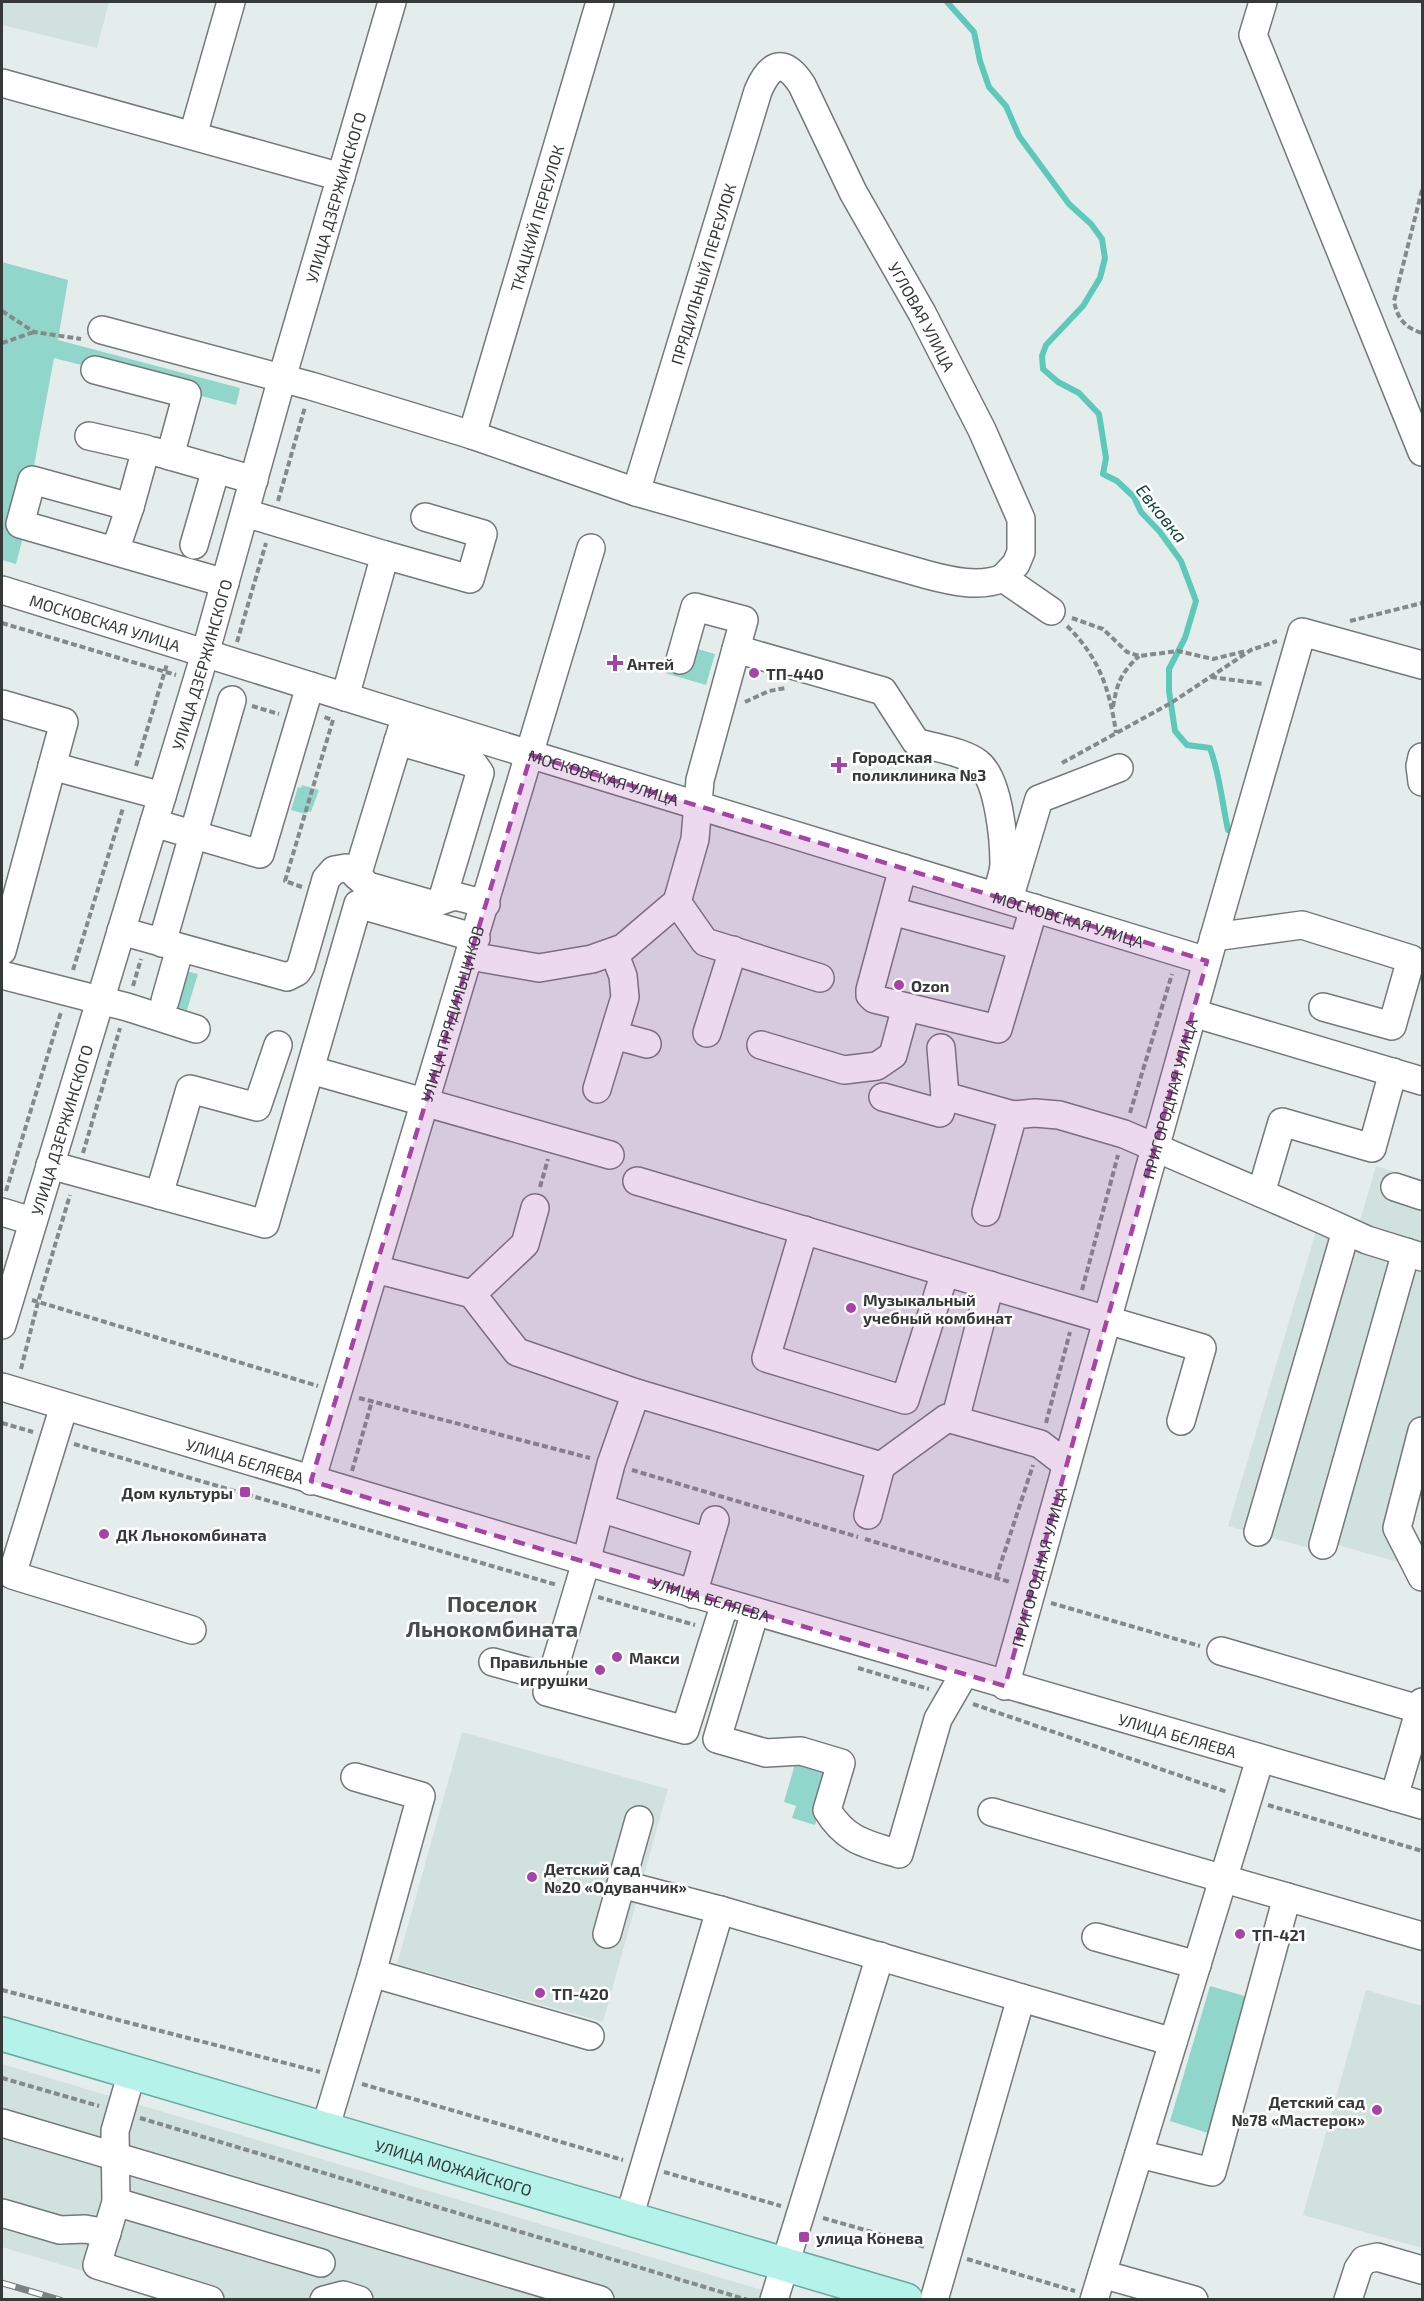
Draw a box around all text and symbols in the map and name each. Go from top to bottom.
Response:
street label: УЛИЦА ДЗЕРЖИНСКОГО [301,110,369,285]
street label: ТКАЦКИЙ ПЕРЕУЛОК [505,142,567,294]
street label: ПРЯДИЛЬНЫЙ ПЕРЕУЛОК [666,181,739,367]
street label: УГЛОВАЯ УЛИЦА [885,258,960,374]
water label: Евковка [1132,479,1192,547]
street label: УЛИЦА ДЗЕРЖИНСКОГО [167,577,235,752]
street label: МОСКОВСКАЯ УЛИЦА [27,590,183,655]
place label: Антей [627,654,674,673]
marker: Антей [608,656,622,670]
place label: ТП-440 [766,664,824,683]
marker: ТП-440 [747,666,761,680]
street label: МОСКОВСКАЯ УЛИЦА [526,745,682,809]
place label: Городская поликлиника №3 [852,747,986,784]
marker: Городская поликлиника №3 [830,756,848,774]
street label: МОСКОВСКАЯ УЛИЦА [991,887,1146,951]
street label: УЛИЦА ПРЯДИЛЬЩИКОВ [416,923,487,1104]
place label: Ozon [911,976,949,995]
marker: Ozon [892,978,906,992]
street label: ПРИГОРОДНАЯ УЛИЦА [1138,1016,1200,1181]
street label: УЛИЦА ДЗЕРЖИНСКОГО [26,1042,96,1217]
place label: Музыкальный учебный комбинат [863,1290,1012,1327]
marker: Музыкальный учебный комбинат [844,1301,858,1315]
street label: УЛИЦА БЕЛЯЕВА [184,1434,306,1487]
place label: Дом культуры [122,1483,233,1502]
street label: ПРИГОРОДНАЯ УЛИЦА [1007,1484,1070,1649]
marker: Дом культуры [238,1485,252,1499]
place label: ДК Льнокомбината [116,1525,267,1544]
marker: ДК Льнокомбината [97,1527,111,1541]
street label: УЛИЦА БЕЛЯЕВА [650,1572,772,1625]
district label: Поселок Льнокомбината [406,1590,578,1641]
place label: Макси [629,1648,680,1667]
marker: Макси [610,1650,624,1664]
place label: Правильные игрушки [490,1652,588,1689]
marker: Правильные игрушки [593,1663,607,1677]
street label: УЛИЦА БЕЛЯЕВА [1116,1709,1239,1761]
place label: Детский сад №20 «Одуванчик» [544,1859,687,1896]
marker: Детский сад №20 «Одуванчик» [525,1870,539,1884]
place label: ТП-421 [1252,1925,1306,1944]
marker: ТП-421 [1233,1927,1247,1941]
place label: ТП-420 [552,1984,609,2003]
marker: ТП-420 [533,1986,547,2000]
place label: Детский сад №78 «Мастерок» [1231,2092,1365,2129]
marker: Детский сад №78 «Мастерок» [1370,2103,1384,2117]
street label: УЛИЦА МОЖАЙСКОГО [373,2135,535,2199]
place label: улица Конева [816,2228,923,2247]
marker: улица Конева [797,2230,811,2244]

